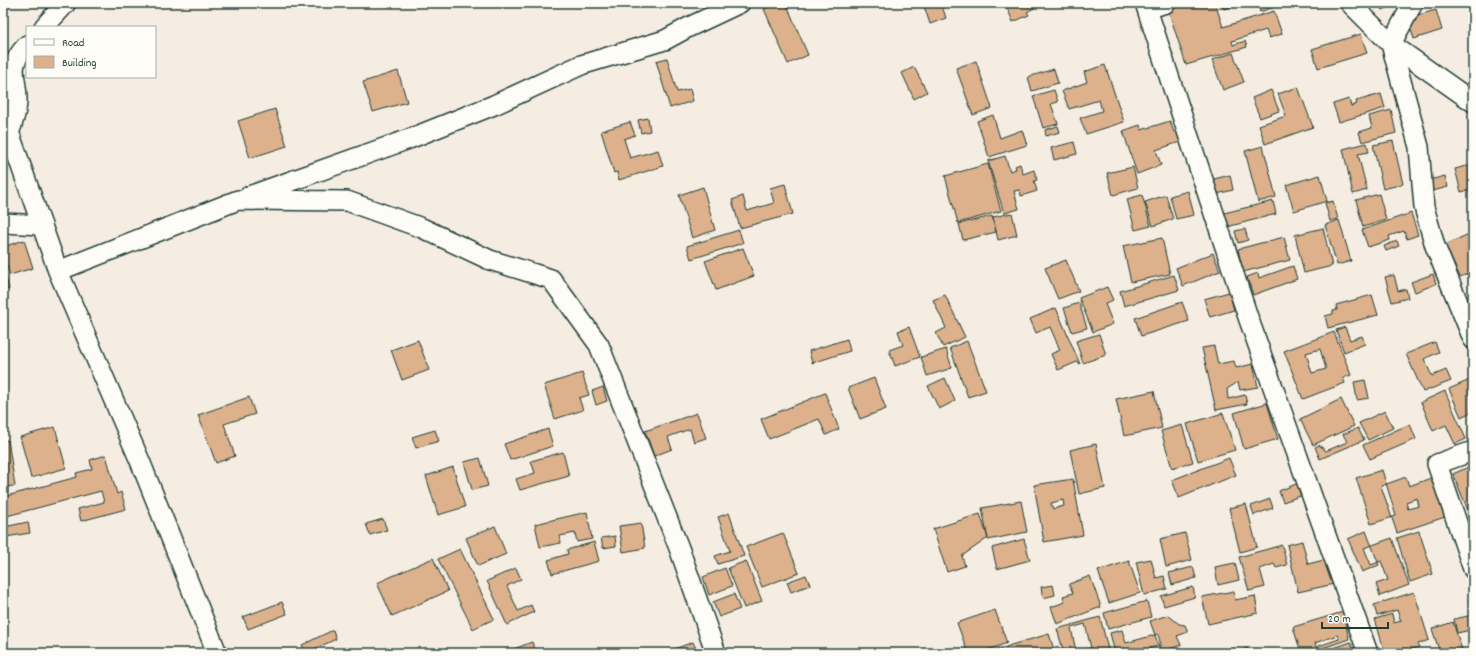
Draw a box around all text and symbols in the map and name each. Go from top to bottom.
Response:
legend [26,26,156,78]
text: Road [62,35,84,52]
text: Building [62,55,97,72]
scale bar [1322,604,1388,630]
text: 20 m [1328,611,1351,628]

